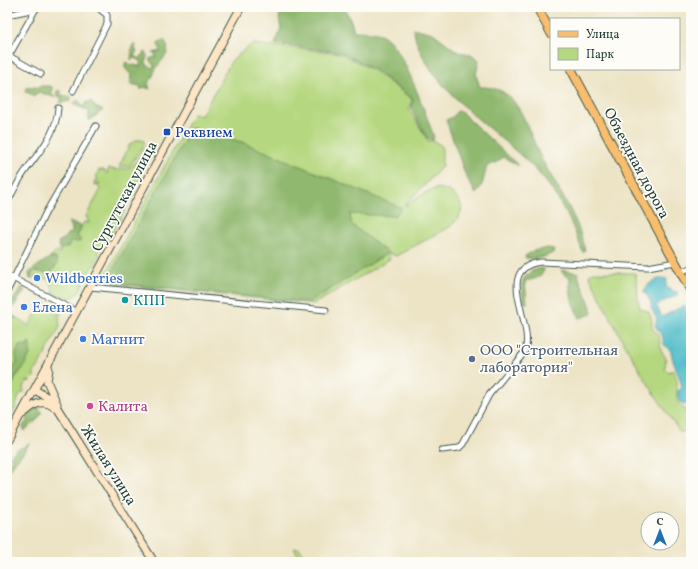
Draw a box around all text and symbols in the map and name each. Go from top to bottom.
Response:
legend [550,18,680,70]
text: Улица [586,27,619,43]
text: Парк [586,47,614,63]
street label: Объездная дорога [597,104,674,223]
place label: Реквием [175,123,233,144]
marker: Реквием [162,127,172,137]
street label: Сургутская улица [87,138,163,256]
place label: Wildberries [45,269,123,290]
marker: Wildberries [32,273,42,283]
place label: КПП [133,291,165,312]
marker: КПП [120,295,130,305]
place label: Елена [32,298,73,319]
marker: Елена [19,302,29,312]
place label: Магнит [91,330,145,351]
marker: Магнит [78,334,88,344]
place label: ООО "Строительная лаборатория" [480,341,618,379]
marker: ООО "Строительная лаборатория" [467,354,477,364]
place label: Калита [98,397,148,418]
marker: Калита [85,401,95,411]
street label: Жилая улица [75,421,141,510]
north arrow [640,511,680,551]
text: С [656,515,664,530]

